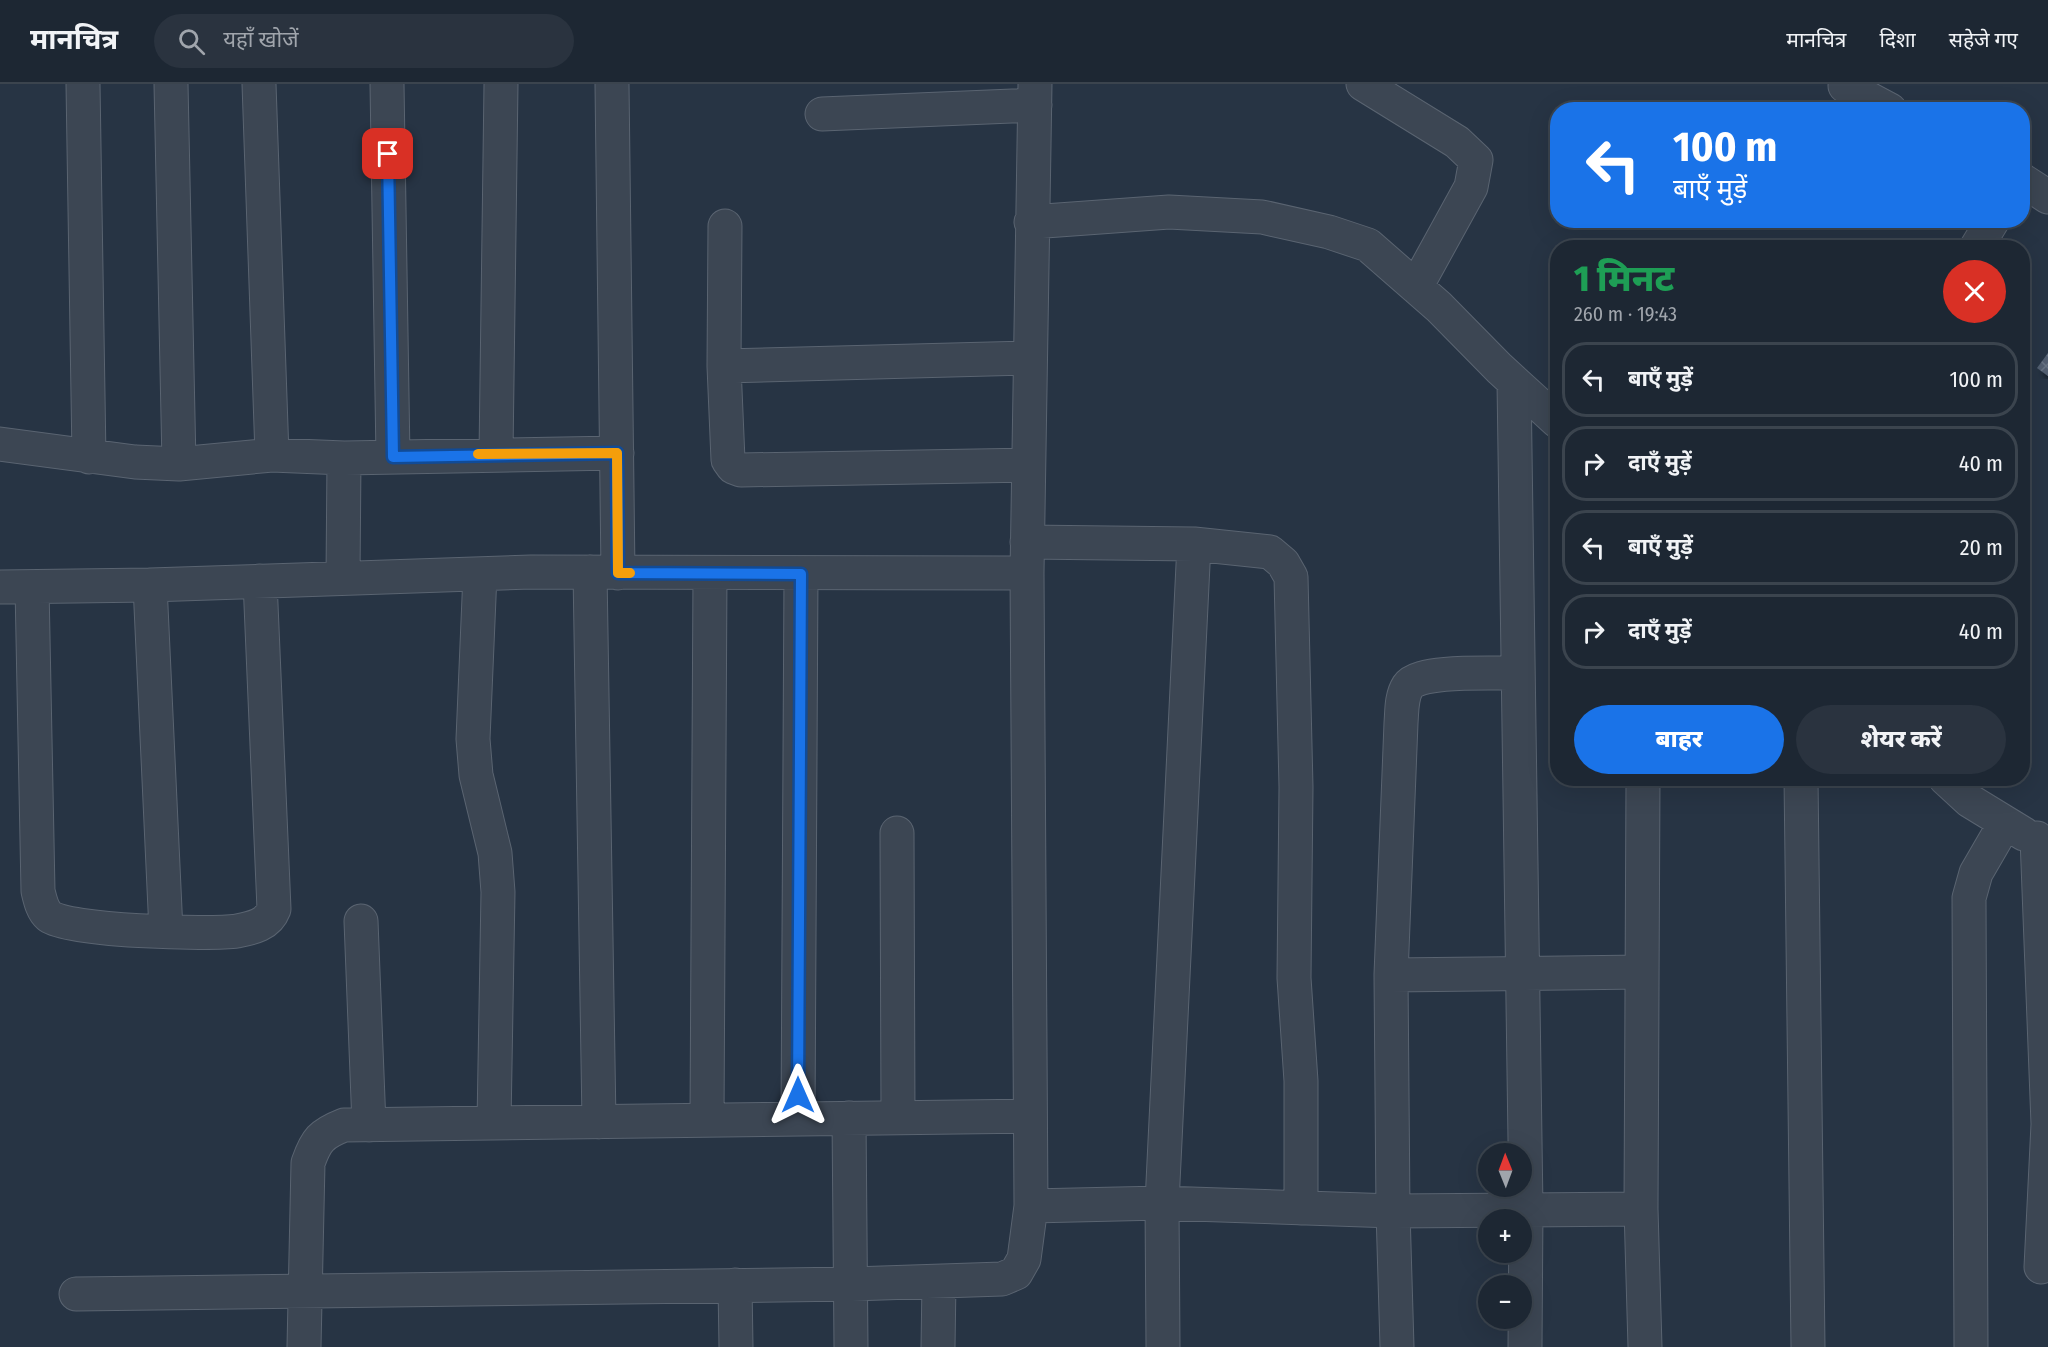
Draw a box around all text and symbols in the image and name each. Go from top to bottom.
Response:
search box [154,14,574,68]
text: मानचित्र [30,23,118,56]
icon: search [175,25,208,58]
text: यहाँ खोजें [223,26,299,53]
text: मानचित्र [1786,27,1846,53]
text: दिशा [1879,27,1916,53]
text: सहेजे गए [1949,27,2018,53]
text: 100 m [1673,122,1777,172]
icon: left [1574,126,1652,204]
pin [362,128,413,179]
icon: arrive [371,137,404,170]
text: बाएँ मुड़ें [1673,173,1747,205]
text: 1 मिनट [1574,257,1674,301]
button: close [1943,260,2006,323]
text: 260 m · 19:43 [1574,302,1677,326]
icon: left [1577,363,1610,396]
text: बाएँ मुड़ें [1628,365,1693,392]
text: 100 m [1949,366,2003,393]
icon: right [1577,447,1610,480]
text: दाएँ मुड़ें [1628,449,1692,476]
text: 40 m [1959,450,2003,477]
icon: left [1577,531,1610,564]
text: बाएँ मुड़ें [1628,533,1693,560]
text: 20 m [1960,534,2003,561]
icon: right [1577,615,1610,648]
text: दाएँ मुड़ें [1628,617,1692,644]
text: 40 m [1959,618,2003,645]
button: बाहर [1574,705,1784,774]
button: शेयर करें [1796,705,2006,774]
position arrow [766,1063,830,1127]
north arrow [1478,1143,1532,1197]
map controls [1478,1143,1532,1329]
button: + [1478,1209,1532,1263]
button: − [1478,1275,1532,1329]

